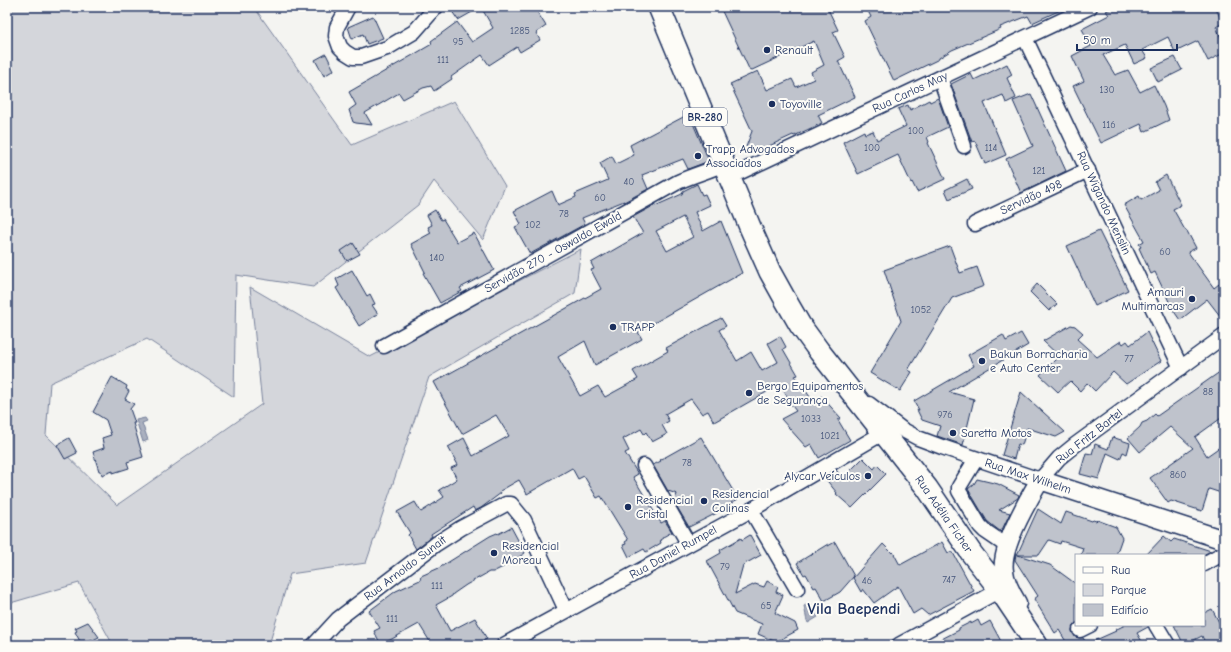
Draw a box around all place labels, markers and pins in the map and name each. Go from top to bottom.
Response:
place label: Renault [775,43,814,57]
marker: Renault [762,45,772,55]
place label: Toyoville [780,97,822,111]
marker: Toyoville [767,99,777,109]
place label: Trapp Advogados Associados [706,142,794,170]
marker: Trapp Advogados Associados [693,151,703,161]
place label: Amauri Multimarcas [1122,285,1184,313]
marker: Amauri Multimarcas [1187,294,1197,304]
place label: TRAPP [621,320,655,334]
marker: TRAPP [608,322,618,332]
place label: Bakun Borracharia e Auto Center [990,347,1088,375]
marker: Bakun Borracharia e Auto Center [977,356,987,366]
place label: Bergo Equipamentos de Segurança [757,379,863,407]
marker: Bergo Equipamentos de Segurança [744,388,754,398]
place label: Saretta Motos [961,426,1032,440]
marker: Saretta Motos [948,428,958,438]
place label: Alycar Veículos [784,469,860,483]
marker: Alycar Veículos [863,471,873,481]
place label: Residencial Colinas [712,487,769,515]
place label: Residencial Cristal [636,493,693,521]
marker: Residencial Colinas [699,496,709,506]
marker: Residencial Cristal [623,502,633,512]
place label: Residencial Moreau [502,539,559,567]
marker: Residencial Moreau [489,548,499,558]

